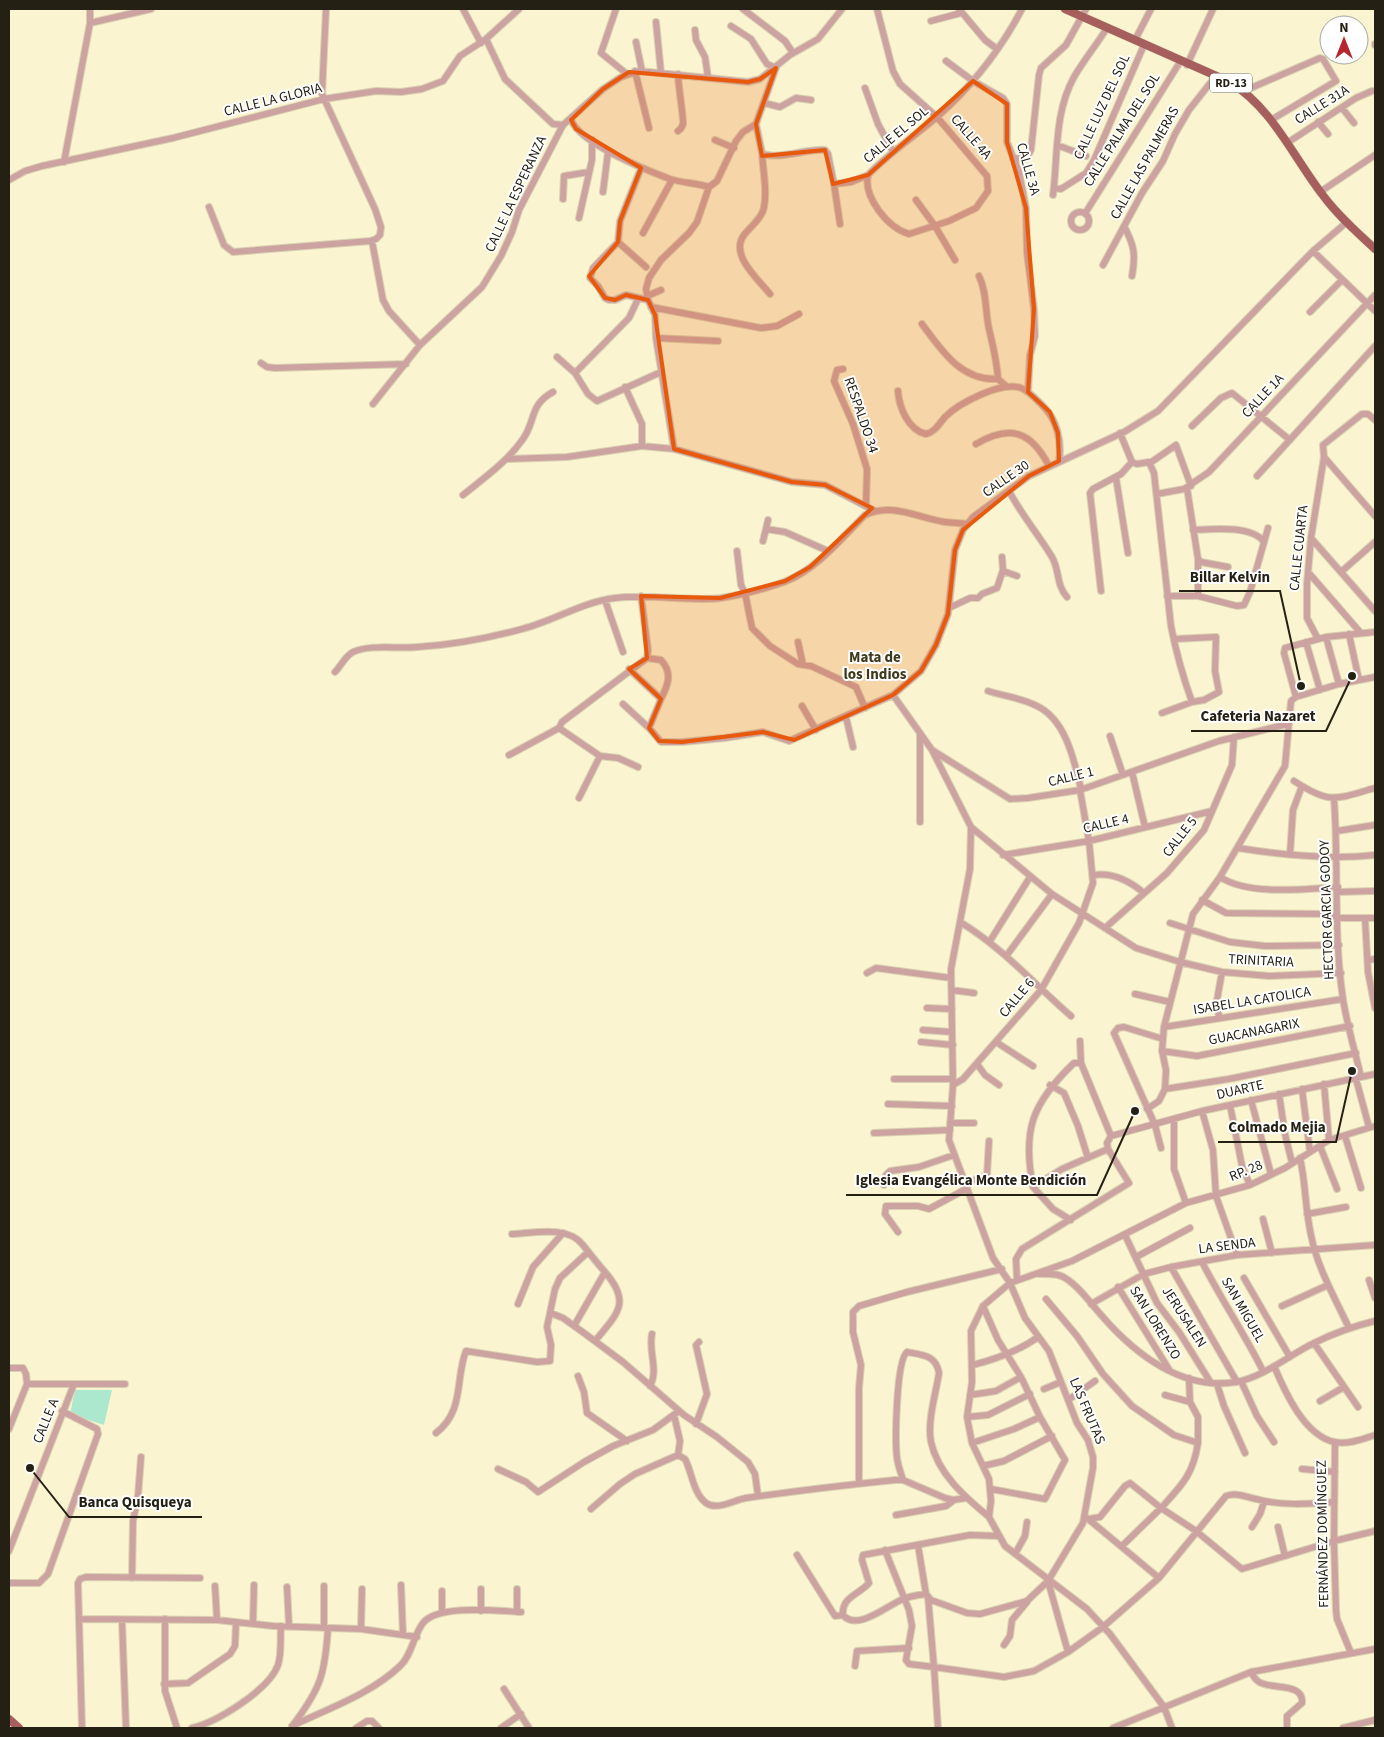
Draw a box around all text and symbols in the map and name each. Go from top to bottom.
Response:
north arrow [1319,15,1369,65]
text: N [1339,18,1349,38]
street label: CALLE LUZ DEL SOL [1069,51,1135,163]
street label: CALLE PALMA DEL SOL [1079,69,1165,191]
road number: RD-13 [1210,74,1252,92]
street label: CALLE LA GLORIA [222,78,324,122]
street label: CALLE 31A [1291,80,1353,130]
street label: CALLE EL SOL [859,102,933,168]
street label: CALLE LAS PALMERAS [1106,103,1184,223]
street label: CALLE 4A [946,110,996,164]
street label: CALLE LA ESPERANZA [480,132,552,256]
street label: CALLE 3A [1011,140,1045,198]
street label: CALLE 1A [1237,369,1289,423]
street label: RESPALDO 34 [839,374,883,456]
street label: CALLE 30 [978,456,1034,502]
street label: CALLE CUARTA [1285,504,1313,592]
callout: Billar Kelvin [1179,561,1280,591]
text: Billar Kelvin [1190,567,1270,588]
district label: Mata de los Indios [844,647,907,685]
callout: Cafeteria Nazaret [1191,701,1326,731]
text: Cafeteria Nazaret [1200,706,1316,727]
street label: CALLE 1 [1046,762,1096,792]
street label: CALLE 4 [1081,809,1131,839]
street label: CALLE 5 [1158,813,1202,861]
street label: HECTOR GARCIA GODOY [1315,839,1339,980]
street label: TRINITARIA [1228,949,1295,973]
street label: CALLE 6 [994,974,1040,1022]
street label: ISABEL LA CATOLICA [1192,982,1313,1020]
street label: GUACANAGARIX [1207,1013,1301,1051]
street label: DUARTE [1215,1075,1265,1105]
callout: Colmado Mejia [1218,1112,1336,1142]
text: Colmado Mejia [1228,1117,1326,1138]
street label: RP. 28 [1226,1155,1266,1187]
callout: Iglesia Evangélica Monte Bendición [846,1165,1097,1195]
text: Iglesia Evangélica Monte Bendición [856,1170,1086,1191]
street label: LA SENDA [1197,1233,1257,1259]
street label: SAN MIGUEL [1216,1274,1270,1347]
street label: SAN LORENZO [1124,1282,1186,1364]
street label: JERUSALEN [1157,1283,1211,1351]
street label: LAS FRUTAS [1064,1375,1110,1447]
street label: CALLE A [28,1395,64,1447]
street label: FERNÁNDEZ DOMÍNGUEZ [1312,1460,1334,1608]
callout: Banca Quisqueya [69,1487,202,1517]
text: Banca Quisqueya [78,1492,192,1513]

